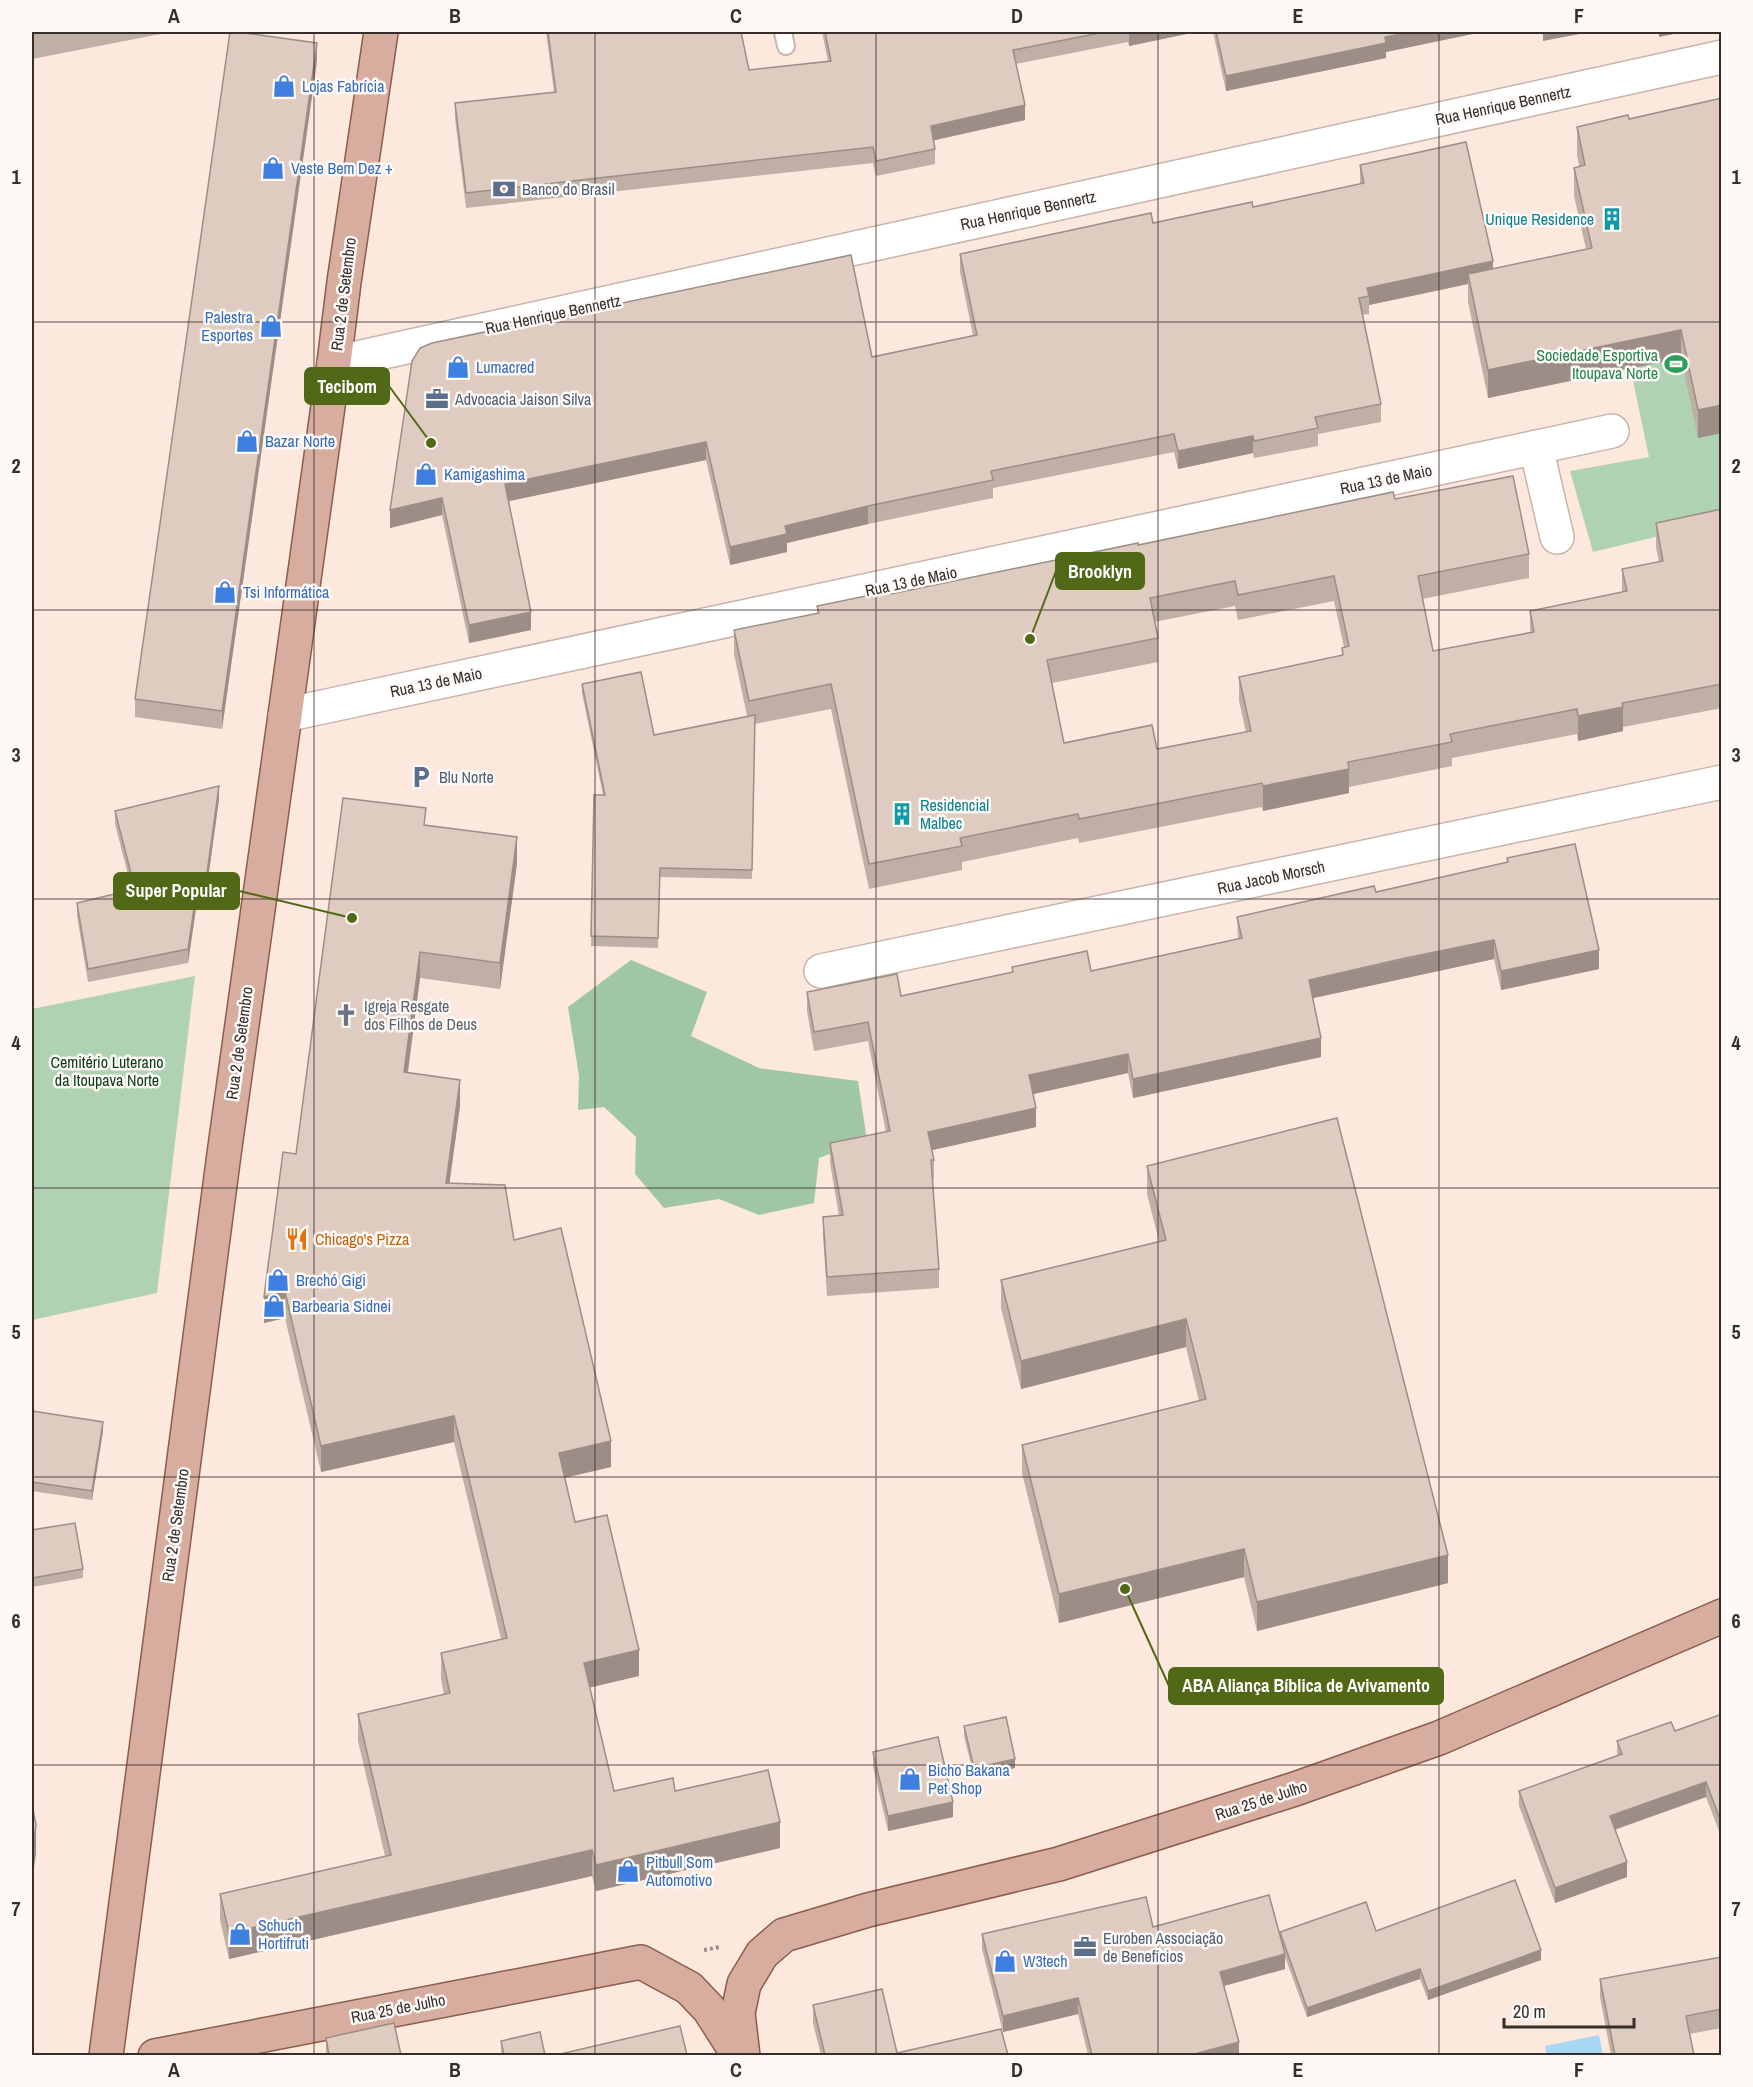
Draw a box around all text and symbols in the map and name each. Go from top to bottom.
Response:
text: A [168,2,180,29]
text: B [449,2,461,29]
text: C [730,2,742,29]
text: D [1011,2,1023,29]
text: E [1293,2,1304,29]
text: F [1574,2,1584,29]
shop icon: Lojas Fabrícia [271,73,297,99]
place label: Lojas Fabrícia [302,75,385,97]
street label: Rua Henrique Bennertz [1433,80,1573,130]
shop icon: Veste Bem Dez + [260,155,286,181]
place label: Veste Bem Dez + [291,157,393,179]
text: 1 [11,163,21,190]
text: 1 [1731,163,1741,190]
bank icon: Banco do Brasil [491,176,517,202]
place label: Banco do Brasil [522,178,615,200]
street label: Rua Henrique Bennertz [958,185,1098,235]
building icon: Unique Residence [1599,206,1625,232]
place label: Unique Residence [1485,208,1594,230]
street label: Rua 2 de Setembro [325,236,361,352]
street label: Rua Henrique Bennertz [483,289,623,339]
place label: Palestra Esportes [201,306,254,346]
shop icon: Palestra Esportes [258,313,284,339]
place label: Sociedade Esportiva Itoupava Norte [1536,344,1659,384]
sports icon: Sociedade Esportiva Itoupava Norte [1663,351,1689,377]
shop icon: Lumacred [445,354,471,380]
place label: Lumacred [476,356,534,378]
callout: Tecibom [305,368,389,404]
text: Tecibom [317,374,377,399]
office icon: Advocacia Jaison Silva [424,386,450,412]
place label: Advocacia Jaison Silva [454,388,592,410]
shop icon: Bazar Norte [234,428,260,454]
place label: Bazar Norte [265,430,335,452]
text: 2 [11,452,21,479]
text: 2 [1731,452,1741,479]
street label: Rua 13 de Maio [1338,459,1434,499]
shop icon: Kamigashima [413,461,439,487]
place label: Kamigashima [444,463,526,485]
callout: Brooklyn [1056,553,1144,589]
text: Brooklyn [1068,559,1132,584]
street label: Rua 13 de Maio [863,561,959,601]
shop icon: Tsi Informática [212,579,238,605]
place label: Tsi Informática [243,581,330,603]
street label: Rua 13 de Maio [388,662,484,702]
text: 3 [11,741,21,768]
text: 3 [1731,741,1741,768]
parking icon: Blu Norte [408,764,434,790]
place label: Blu Norte [439,766,494,788]
place label: Residencial Malbec [920,794,989,834]
building icon: Residencial Malbec [889,801,915,827]
street label: Rua Jacob Morsch [1215,855,1327,899]
callout: Super Popular [114,873,239,909]
text: Super Popular [126,878,227,903]
street label: Rua 2 de Setembro [220,985,258,1101]
place label: Igreja Resgate dos Filhos de Deus [364,995,477,1035]
church icon: Igreja Resgate dos Filhos de Deus [333,1002,359,1028]
text: 4 [11,1029,21,1056]
text: 4 [1731,1029,1741,1056]
park label: Cemitério Luterano da Itoupava Norte [50,1051,164,1091]
restaurant icon: Chicago's Pizza [284,1226,310,1252]
place label: Chicago's Pizza [315,1228,410,1250]
shop icon: Brechó Gigi [265,1267,291,1293]
place label: Brechó Gigi [296,1269,366,1291]
shop icon: Barbearia Sidnei [261,1293,287,1319]
place label: Barbearia Sidnei [292,1295,391,1317]
text: 5 [11,1318,21,1345]
text: 5 [1731,1318,1741,1345]
street label: Rua 2 de Setembro [156,1467,194,1583]
text: 6 [11,1607,21,1634]
text: 6 [1731,1607,1741,1634]
callout: ABA Aliança Bíblica de Avivamento [1169,1668,1443,1704]
text: ABA Aliança Bíblica de Avivamento [1182,1673,1430,1698]
place label: Bicho Bakana Pet Shop [928,1759,1010,1799]
shop icon: Bicho Bakana Pet Shop [897,1766,923,1792]
street label: Rua 25 de Julho [1212,1775,1310,1825]
place label: Pitbull Som Automotivo [645,1851,713,1891]
shop icon: Pitbull Som Automotivo [615,1858,641,1884]
text: 7 [11,1895,21,1922]
text: 7 [1731,1895,1741,1922]
place label: Schuch Hortifruti [258,1914,309,1954]
shop icon: Schuch Hortifruti [227,1921,253,1947]
place label: Euroben Associação de Benefícios [1103,1927,1223,1967]
office icon: Euroben Associação de Benefícios [1072,1934,1098,1960]
shop icon: W3tech [992,1948,1018,1974]
place label: W3tech [1023,1950,1067,1972]
street label: Rua 25 de Julho [349,1988,447,2028]
scale bar [1504,1991,1634,2029]
text: 20 m [1513,1999,1546,2024]
text: A [168,2056,180,2083]
text: B [449,2056,461,2083]
text: C [730,2056,742,2083]
text: D [1011,2056,1023,2083]
text: E [1293,2056,1304,2083]
text: F [1574,2056,1584,2083]

